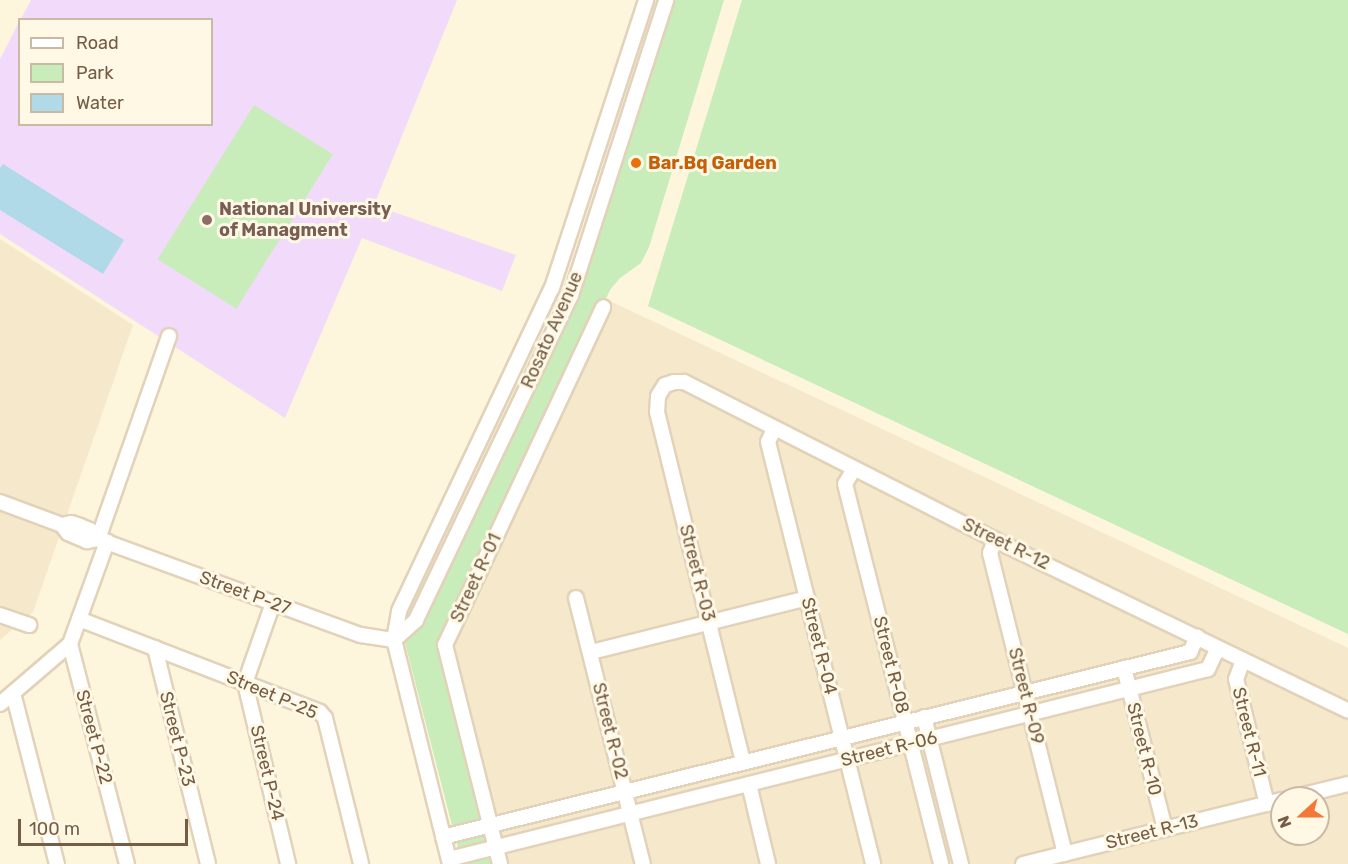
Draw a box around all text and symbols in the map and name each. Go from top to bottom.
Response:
legend [18,18,213,126]
text: Road [76,32,119,54]
text: Park [76,62,113,84]
text: Water [76,92,124,114]
place label: Bar.Bq Garden [648,152,777,174]
marker: Bar.Bq Garden [629,156,643,170]
place label: National University of Managment [219,199,391,242]
marker: National University of Managment [200,213,214,227]
street label: Rosato Avenue [517,268,587,392]
street label: Street R-12 [959,514,1053,574]
street label: Street R-03 [675,522,719,624]
street label: Street R-01 [446,530,506,626]
street label: Street P-27 [196,567,294,619]
street label: Street R-04 [797,595,841,697]
street label: Street R-08 [868,614,914,716]
street label: Street R-09 [1004,646,1048,746]
street label: Street P-25 [223,666,321,724]
street label: Street R-02 [588,681,632,781]
street label: Street R-11 [1227,685,1271,779]
street label: Street P-22 [71,687,117,787]
street label: Street P-23 [155,689,199,789]
street label: Street R-10 [1122,700,1166,798]
street label: Street P-24 [246,723,288,823]
street label: Street R-06 [838,727,940,771]
north arrow [1270,786,1330,846]
scale bar [21,807,190,845]
street label: Street R-13 [1104,810,1200,854]
text: N [1274,813,1296,831]
text: 100 m [29,818,80,840]

